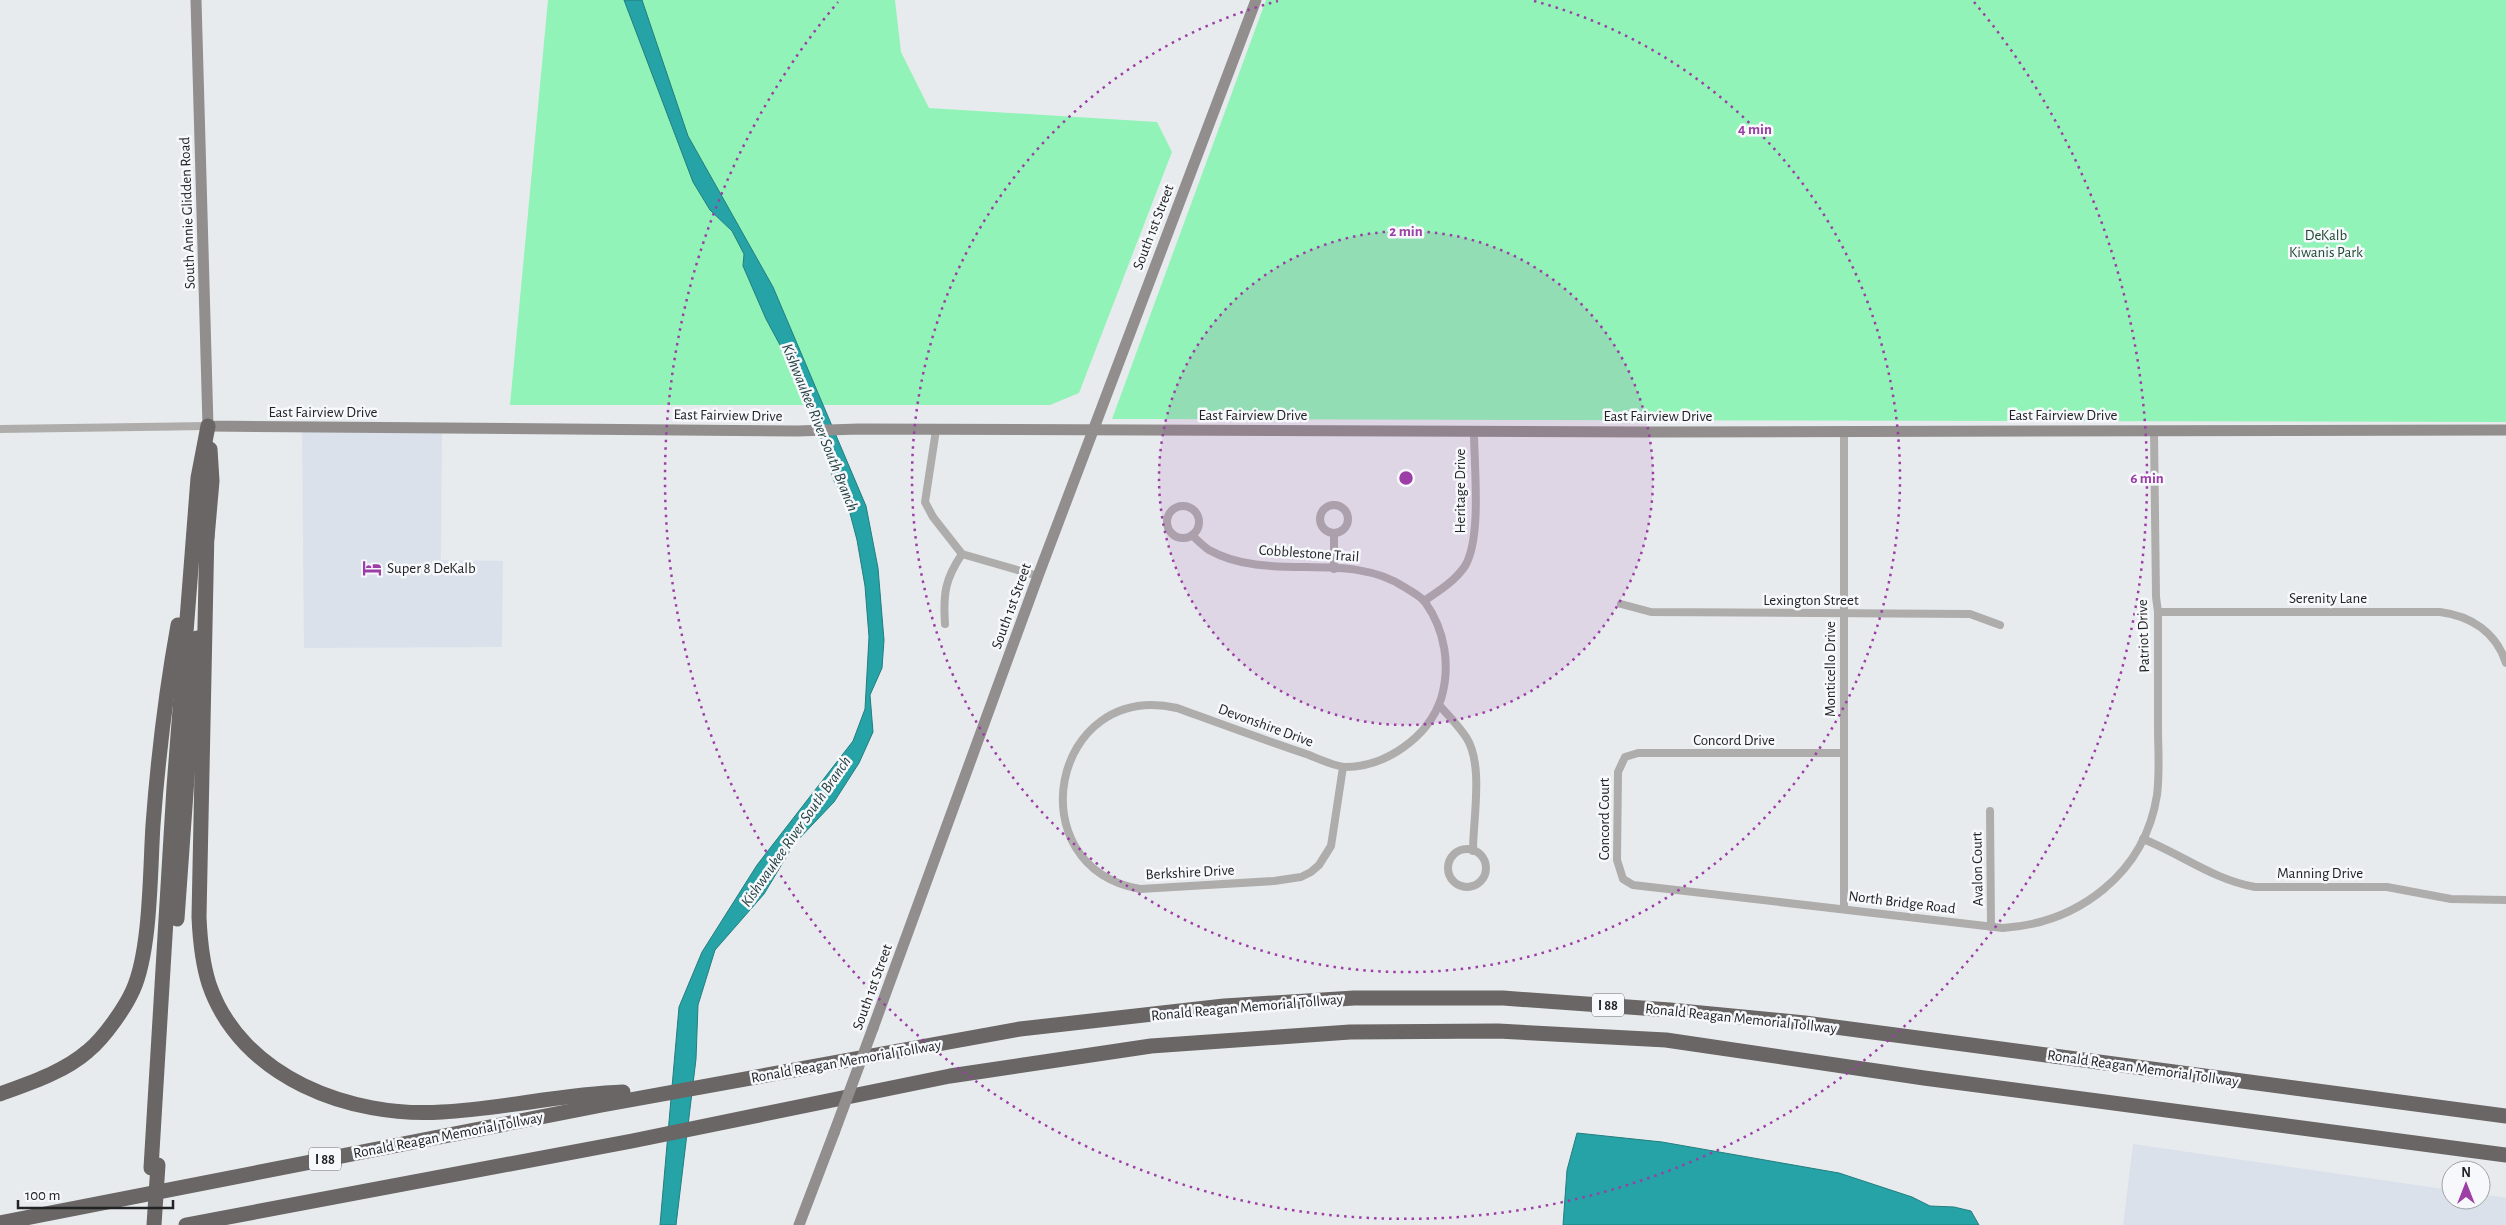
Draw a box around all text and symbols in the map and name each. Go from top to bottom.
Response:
text: 4 min [1738,122,1772,137]
street label: South Annie Glidden Road [177,136,198,289]
street label: South 1st Street [1130,182,1177,272]
text: 2 min [1389,224,1423,239]
park label: DeKalb Kiwanis Park [2289,228,2363,260]
water label: Kishwaukee River South Branch [779,341,861,514]
street label: East Fairview Drive [268,405,378,420]
street label: East Fairview Drive [673,407,783,424]
street label: East Fairview Drive [1198,408,1308,423]
street label: East Fairview Drive [2008,408,2118,423]
street label: East Fairview Drive [1603,409,1713,424]
street label: Heritage Drive [1453,448,1468,533]
centre of rings [1397,469,1415,487]
text: 6 min [2130,471,2164,486]
street label: Cobblestone Trail [1258,543,1360,564]
hotel icon: Super 8 DeKalb [361,557,383,579]
place label: Super 8 DeKalb [387,561,476,576]
street label: South 1st Street [989,561,1034,651]
street label: Serenity Lane [2289,591,2367,606]
street label: Lexington Street [1763,593,1859,608]
street label: Patriot Drive [2135,599,2152,673]
street label: Monticello Drive [1823,621,1838,717]
street label: Devonshire Drive [1216,701,1315,750]
street label: Concord Drive [1693,733,1775,748]
water label: Kishwaukee River South Branch [738,753,854,910]
street label: Concord Court [1597,778,1612,860]
street label: Avalon Court [1969,831,1986,906]
street label: Berkshire Drive [1145,863,1235,882]
street label: Manning Drive [2277,866,2363,881]
street label: North Bridge Road [1848,888,1957,917]
street label: South 1st Street [850,942,895,1032]
street label: Ronald Reagan Memorial Tollway [1150,992,1344,1023]
road number: I 88 [1592,994,1624,1016]
street label: Ronald Reagan Memorial Tollway [1644,1001,1838,1036]
street label: Ronald Reagan Memorial Tollway [750,1037,943,1086]
street label: Ronald Reagan Memorial Tollway [2046,1048,2240,1089]
street label: Ronald Reagan Memorial Tollway [352,1110,545,1161]
road number: I 88 [309,1148,341,1170]
north arrow [2441,1160,2491,1210]
text: N [2461,1166,2471,1180]
scale bar [18,1178,172,1210]
text: 100 m [25,1188,60,1203]

